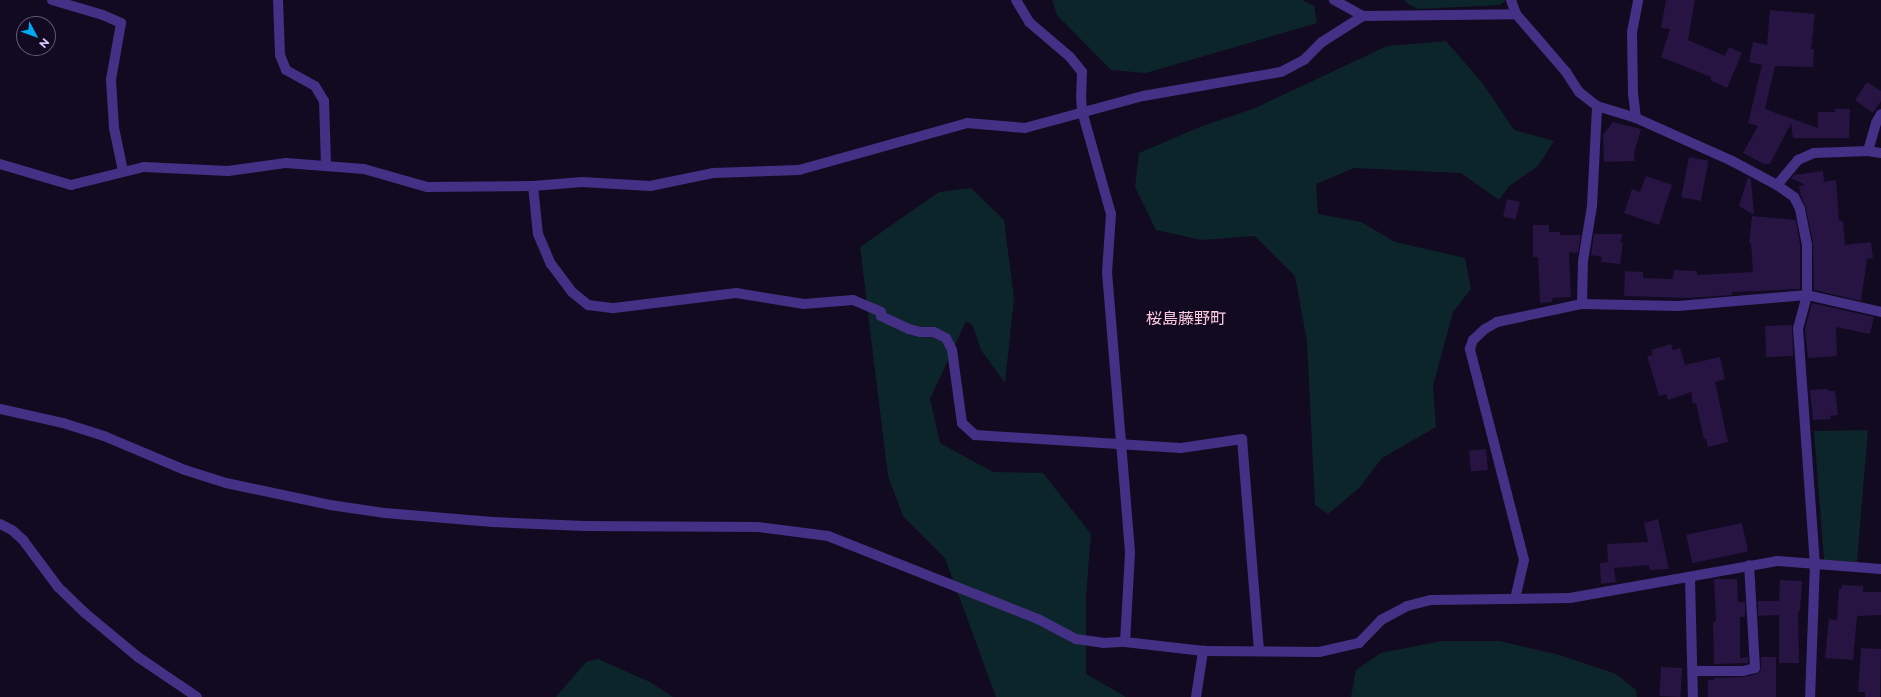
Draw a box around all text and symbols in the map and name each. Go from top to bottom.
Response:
north arrow [16,16,56,56]
text: N [36,35,53,51]
district label: 桜島藤野町 [1146,309,1226,329]

